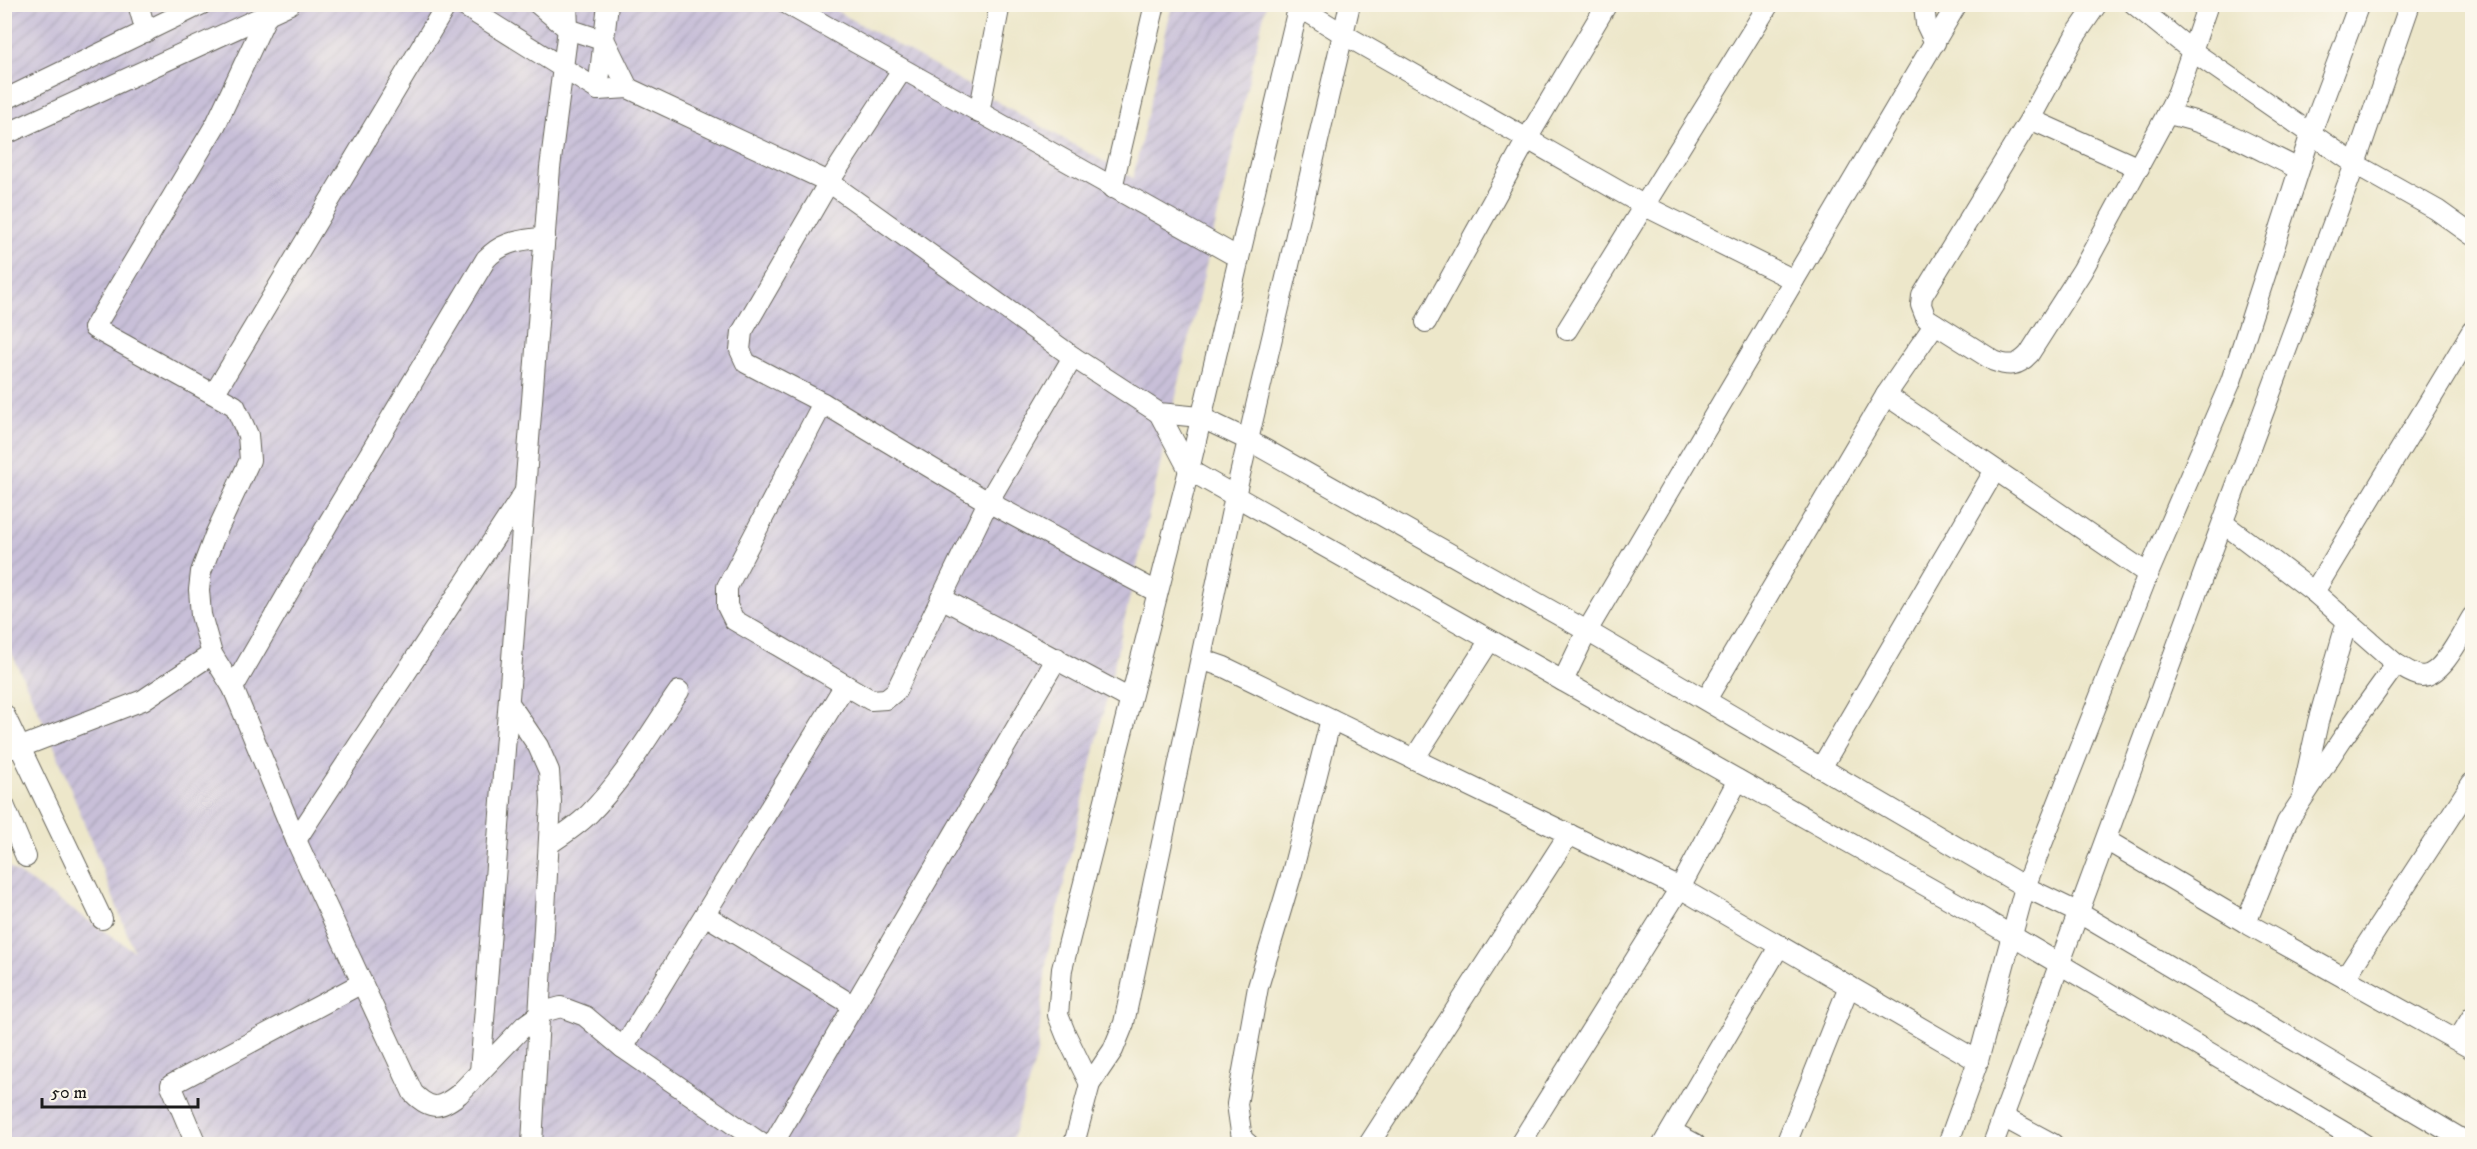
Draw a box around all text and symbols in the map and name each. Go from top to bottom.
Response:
scale bar [42,1071,198,1109]
text: 50 m [51,1082,87,1104]

